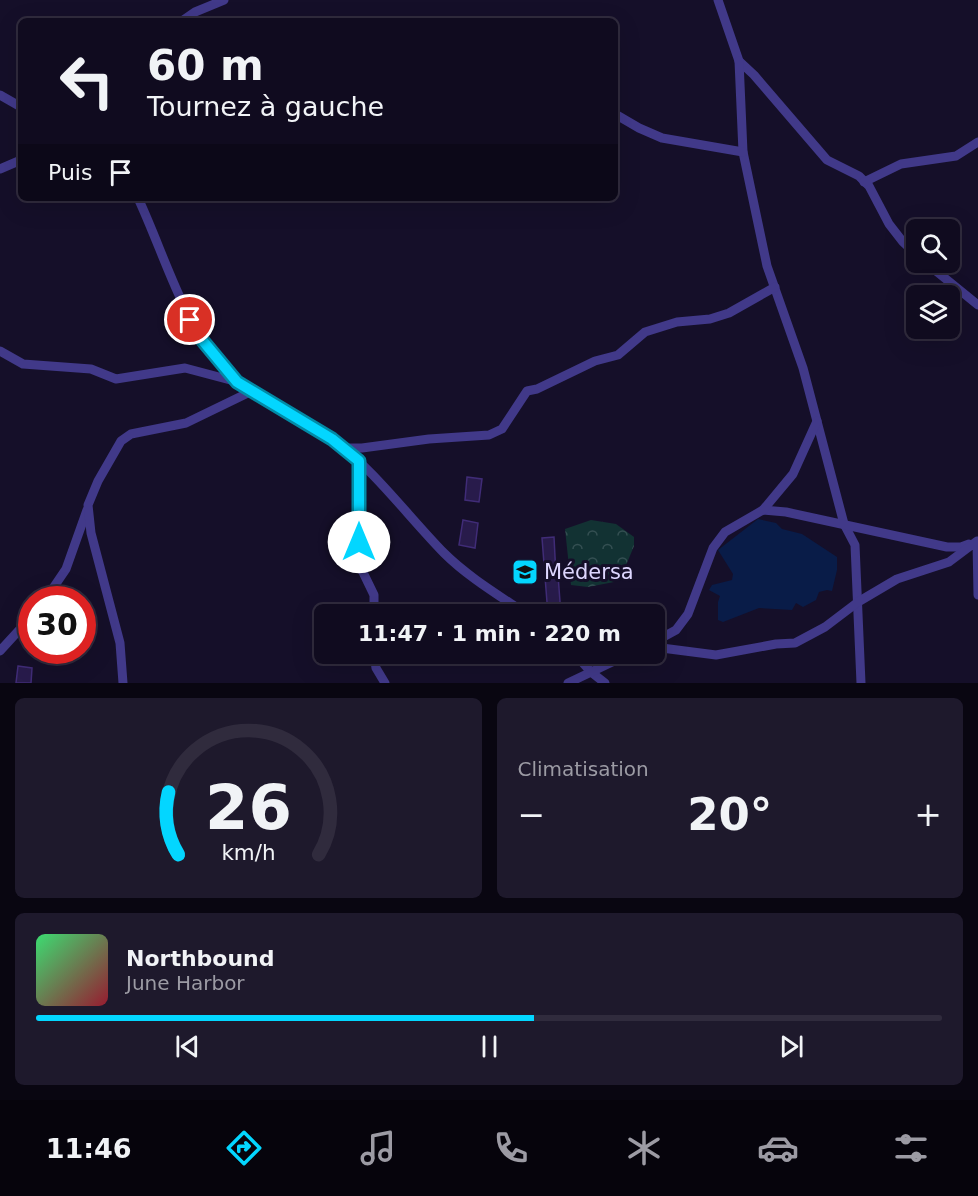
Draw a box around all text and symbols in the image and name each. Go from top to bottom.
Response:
text: 60 m [147,41,264,90]
icon: left [48,42,126,120]
text: Tournez à gauche [147,91,384,122]
icon: arrive [104,156,137,189]
text: Puis [48,160,92,185]
map controls [906,219,960,339]
button: search [906,219,960,273]
button: layers [906,285,960,339]
pin [164,294,215,345]
icon: arrive [173,303,206,336]
position arrow [327,510,391,574]
school or university icon: Médersa [510,557,540,587]
place label: Médersa [544,560,634,584]
speed limit sign: 30 [18,586,96,664]
text: 11:47 · 1 min · 220 m [358,621,621,646]
text: Climatisation [518,757,649,781]
text: 26 [205,771,292,844]
text: 20° [687,788,772,841]
text: − [518,795,545,834]
text: + [914,795,942,834]
text: km/h [221,840,275,865]
text: Northbound [126,946,275,971]
text: June Harbor [126,971,245,995]
icon: previous [171,1030,204,1063]
icon: pause [473,1030,506,1063]
icon: next [775,1030,808,1063]
icon: directions [223,1127,265,1169]
icon: music [357,1127,399,1169]
icon: phone [490,1127,532,1169]
icon: climate [623,1127,665,1169]
icon: car [757,1127,799,1169]
icon: filters [890,1127,932,1169]
text: 11:46 [46,1133,132,1164]

